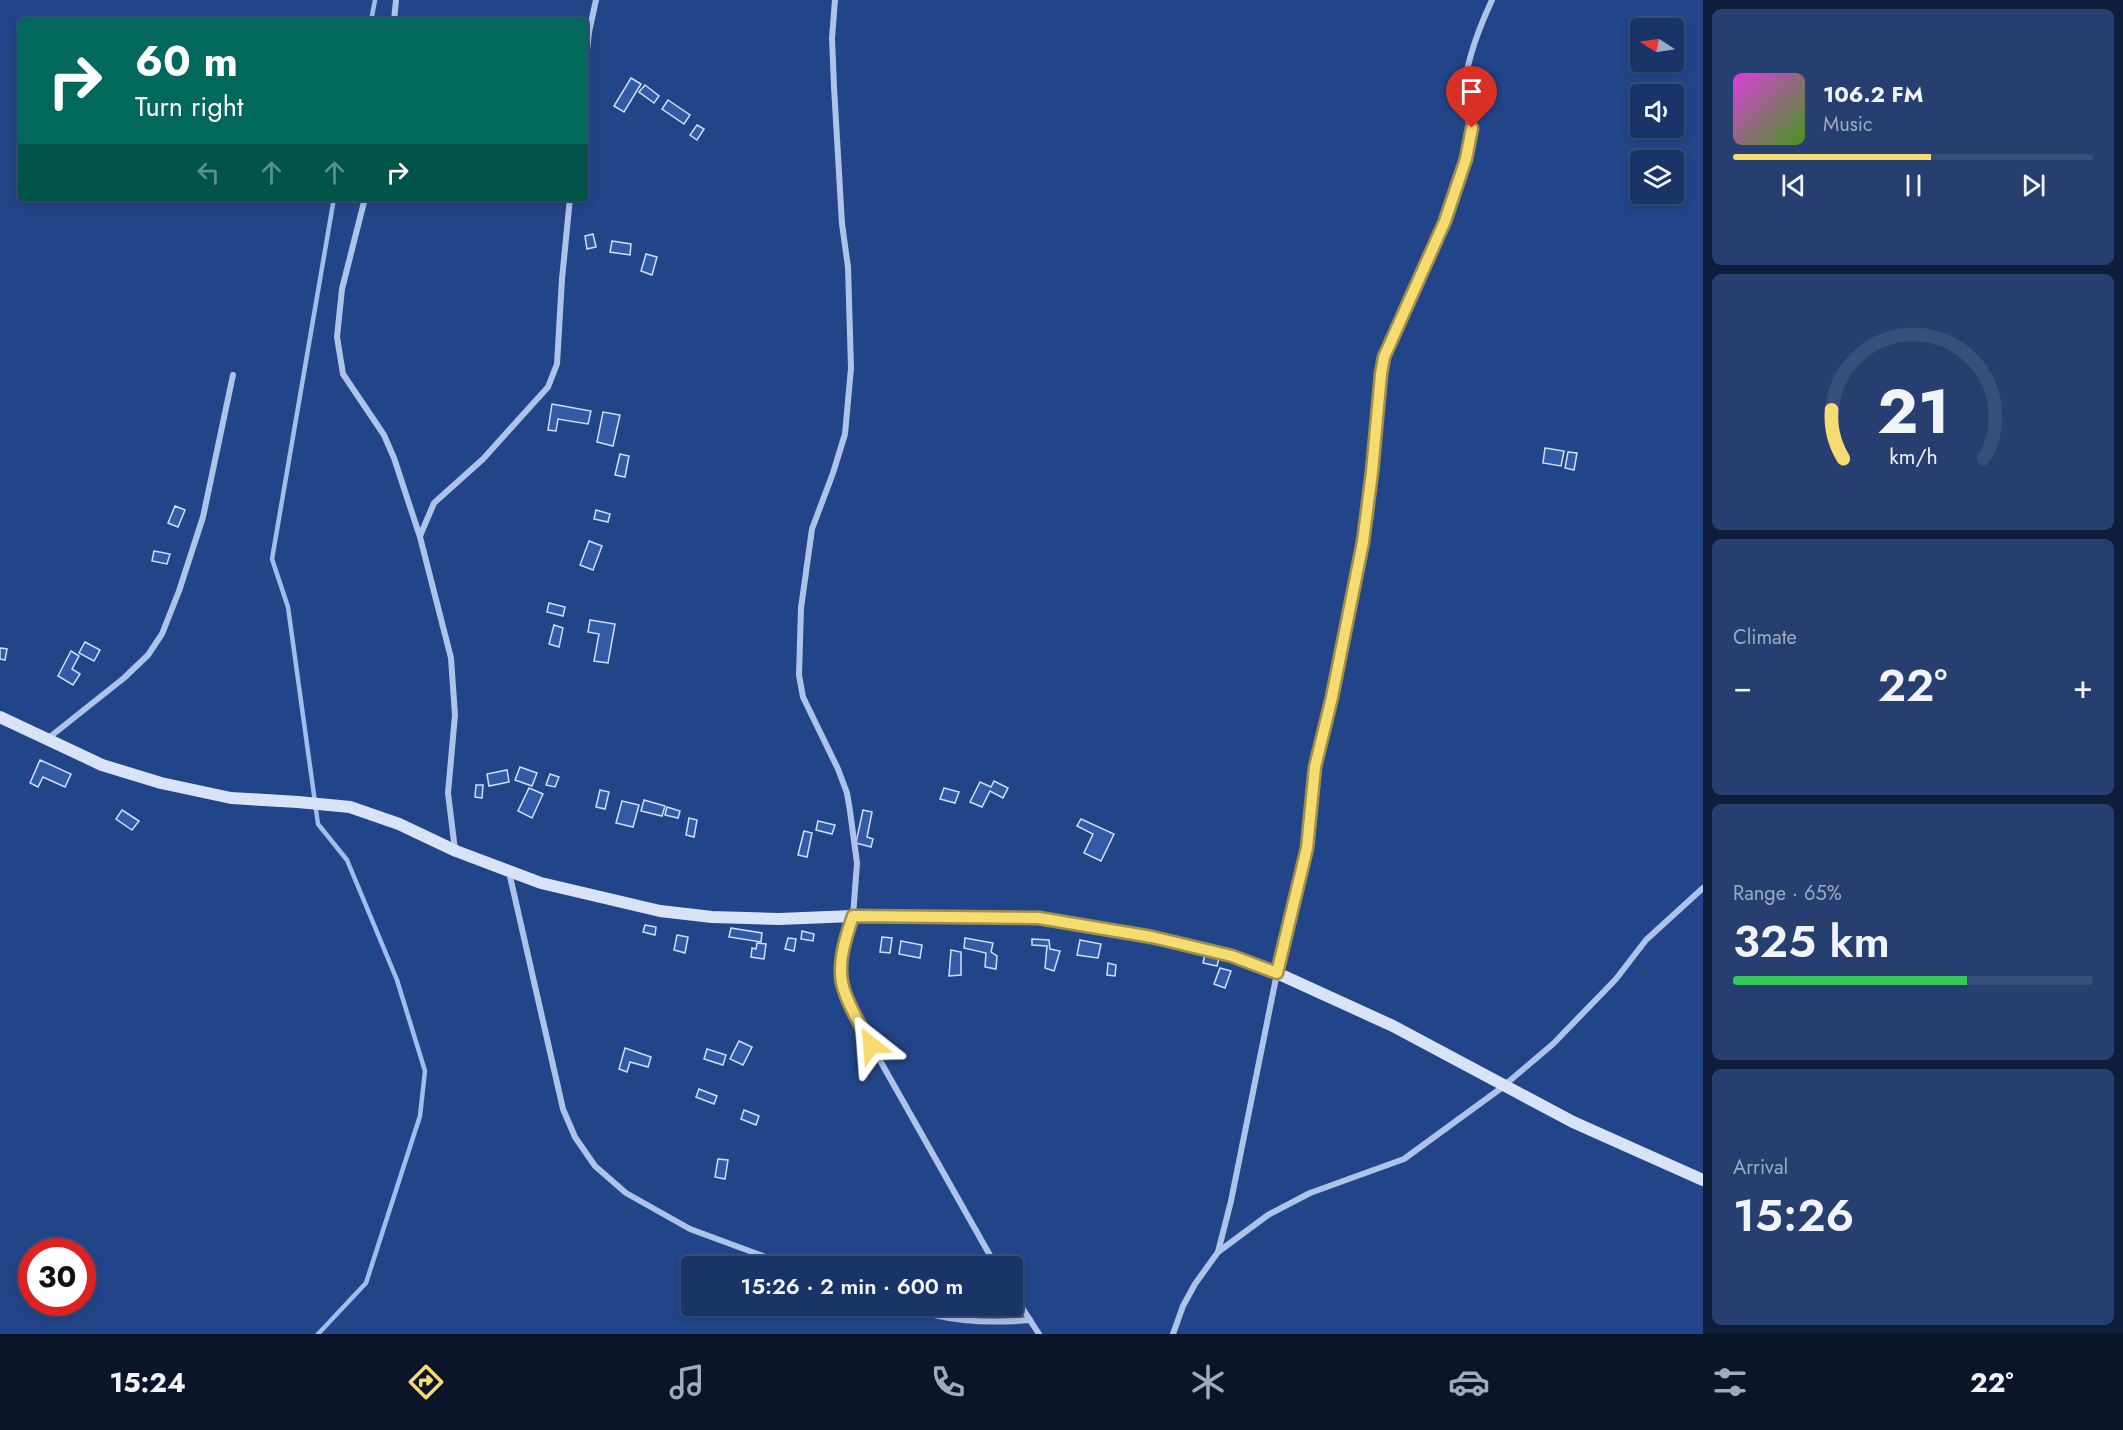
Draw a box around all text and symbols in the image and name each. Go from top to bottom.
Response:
north arrow [1630,18,1684,72]
map controls [1630,18,1684,204]
text: 60 m [135,31,238,92]
icon: right [36,42,114,120]
pin [1446,66,1497,128]
icon: arrive [1455,75,1488,108]
text: 106.2 FM [1823,78,1923,110]
button: sound [1630,84,1684,138]
text: Turn right [135,87,243,126]
text: Music [1823,110,1873,139]
button: layers [1630,150,1684,204]
icon: left [192,156,225,189]
icon: ahead [255,156,288,189]
icon: ahead [318,156,351,189]
icon: right [381,156,414,189]
icon: previous [1777,169,1810,202]
icon: pause [1897,169,1930,202]
icon: next [2017,169,2050,202]
text: 21 [1877,366,1949,456]
text: km/h [1889,441,1937,472]
text: Climate [1733,623,1797,652]
text: 22° [1878,653,1947,718]
text: − [1733,663,1752,710]
text: + [2073,663,2093,710]
text: Range · 65% [1733,879,1842,908]
text: 325 km [1733,909,1890,974]
position arrow [839,1013,903,1077]
text: Arrival [1733,1153,1788,1182]
text: 15:26 [1733,1183,1854,1248]
speed limit sign: 30 [18,1238,96,1316]
text: 15:26 · 2 min · 600 m [741,1270,963,1302]
icon: directions [405,1361,447,1403]
icon: music [666,1361,708,1403]
icon: phone [927,1361,969,1403]
icon: climate [1187,1361,1229,1403]
icon: car [1448,1361,1490,1403]
icon: filters [1709,1361,1751,1403]
text: 15:24 [109,1363,186,1402]
text: 22° [1970,1363,2014,1402]

